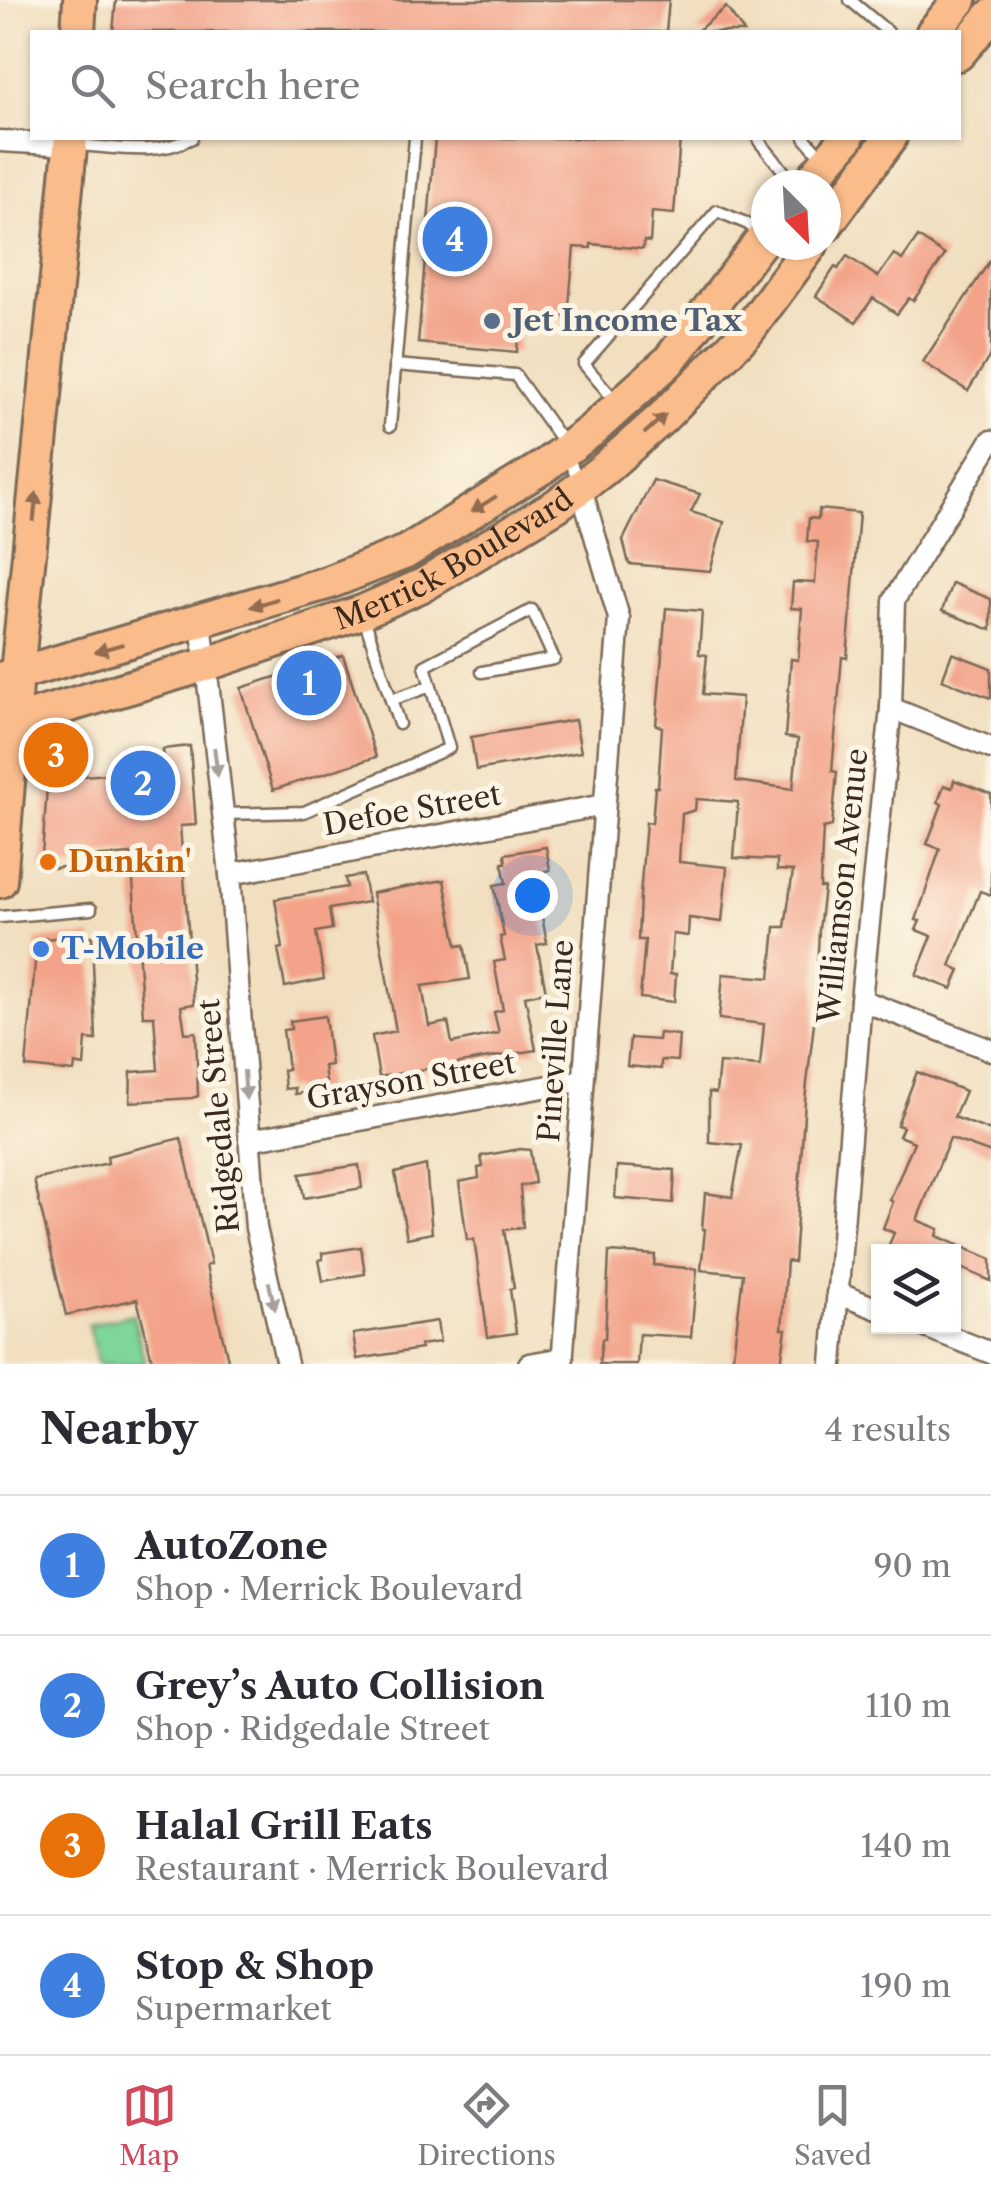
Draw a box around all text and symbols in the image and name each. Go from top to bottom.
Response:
search box [30,30,961,140]
icon: search [65,58,120,113]
text: Search here [145,62,360,109]
north arrow [751,170,841,260]
pin: 4 [422,202,488,276]
place label: Jet Income Tax [507,302,742,339]
marker: Jet Income Tax [481,310,503,332]
one-way arrow [643,413,667,436]
street label: Merrick Boulevard [330,480,580,638]
one-way arrow [27,490,43,522]
one-way arrow [470,494,497,513]
one-way arrow [249,596,279,611]
one-way arrow [93,640,124,656]
pin: 1 [276,646,342,720]
pin: 3 [23,718,88,792]
pin: 2 [110,746,176,820]
one-way arrow [208,746,224,778]
street label: Williamson Avenue [810,747,875,1026]
street label: Defoe Street [320,776,504,843]
place label: Dunkin' [68,843,192,880]
marker: Dunkin' [37,851,59,873]
your location [507,870,558,921]
place label: T-Mobile [61,930,204,967]
marker: T-Mobile [30,938,52,960]
street label: Pineville Lane [530,938,581,1144]
street label: Ridgedale Street [190,997,247,1235]
street label: Grayson Street [304,1044,518,1117]
one-way arrow [237,1070,253,1102]
map controls [871,1244,961,1334]
button: layers [871,1244,961,1334]
one-way arrow [264,1281,280,1312]
text: Nearby [40,1403,198,1455]
text: 4 results [825,1410,951,1449]
text: AutoZone [135,1522,328,1569]
text: 1 [65,1546,80,1585]
text: 90 m [874,1546,951,1585]
text: Shop · Merrick Boulevard [135,1569,523,1608]
text: Grey’s Auto Collision [135,1662,545,1709]
text: 2 [63,1686,82,1725]
text: 110 m [865,1686,951,1725]
text: Shop · Ridgedale Street [135,1709,490,1748]
text: Halal Grill Eats [135,1802,433,1849]
text: 3 [63,1826,82,1865]
text: 140 m [860,1826,951,1865]
text: Restaurant · Merrick Boulevard [135,1849,609,1888]
text: Stop & Shop [135,1942,374,1989]
text: 4 [63,1966,82,2005]
text: 190 m [860,1966,951,2005]
text: Supermarket [135,1989,332,2028]
tab: Map [119,2078,179,2172]
tab: Directions [417,2078,556,2172]
tab: Saved [794,2078,872,2172]

